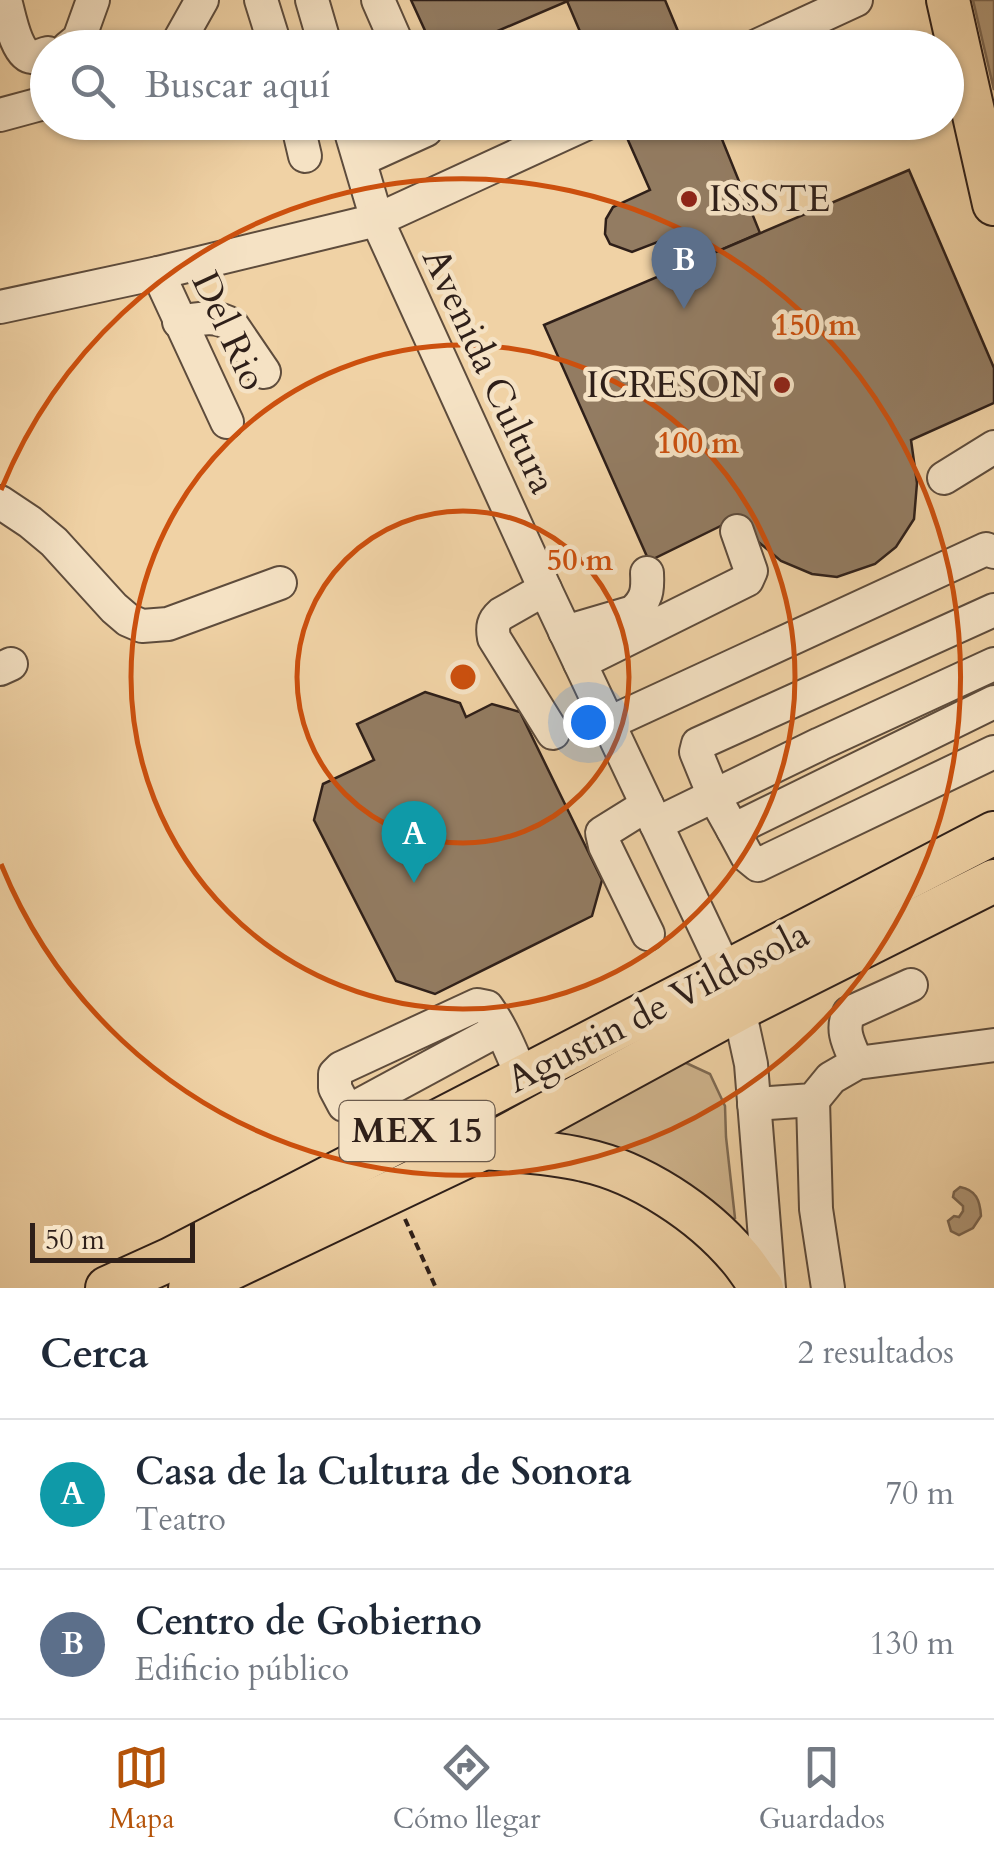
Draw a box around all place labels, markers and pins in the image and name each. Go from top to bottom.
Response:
place label: ISSSTE [709,173,830,225]
marker: ISSSTE [678,188,700,210]
pin: B [652,226,716,309]
place label: ICRESON [586,359,762,411]
marker: ICRESON [771,374,793,396]
centre of rings [445,659,481,695]
pin: A [382,800,446,883]

